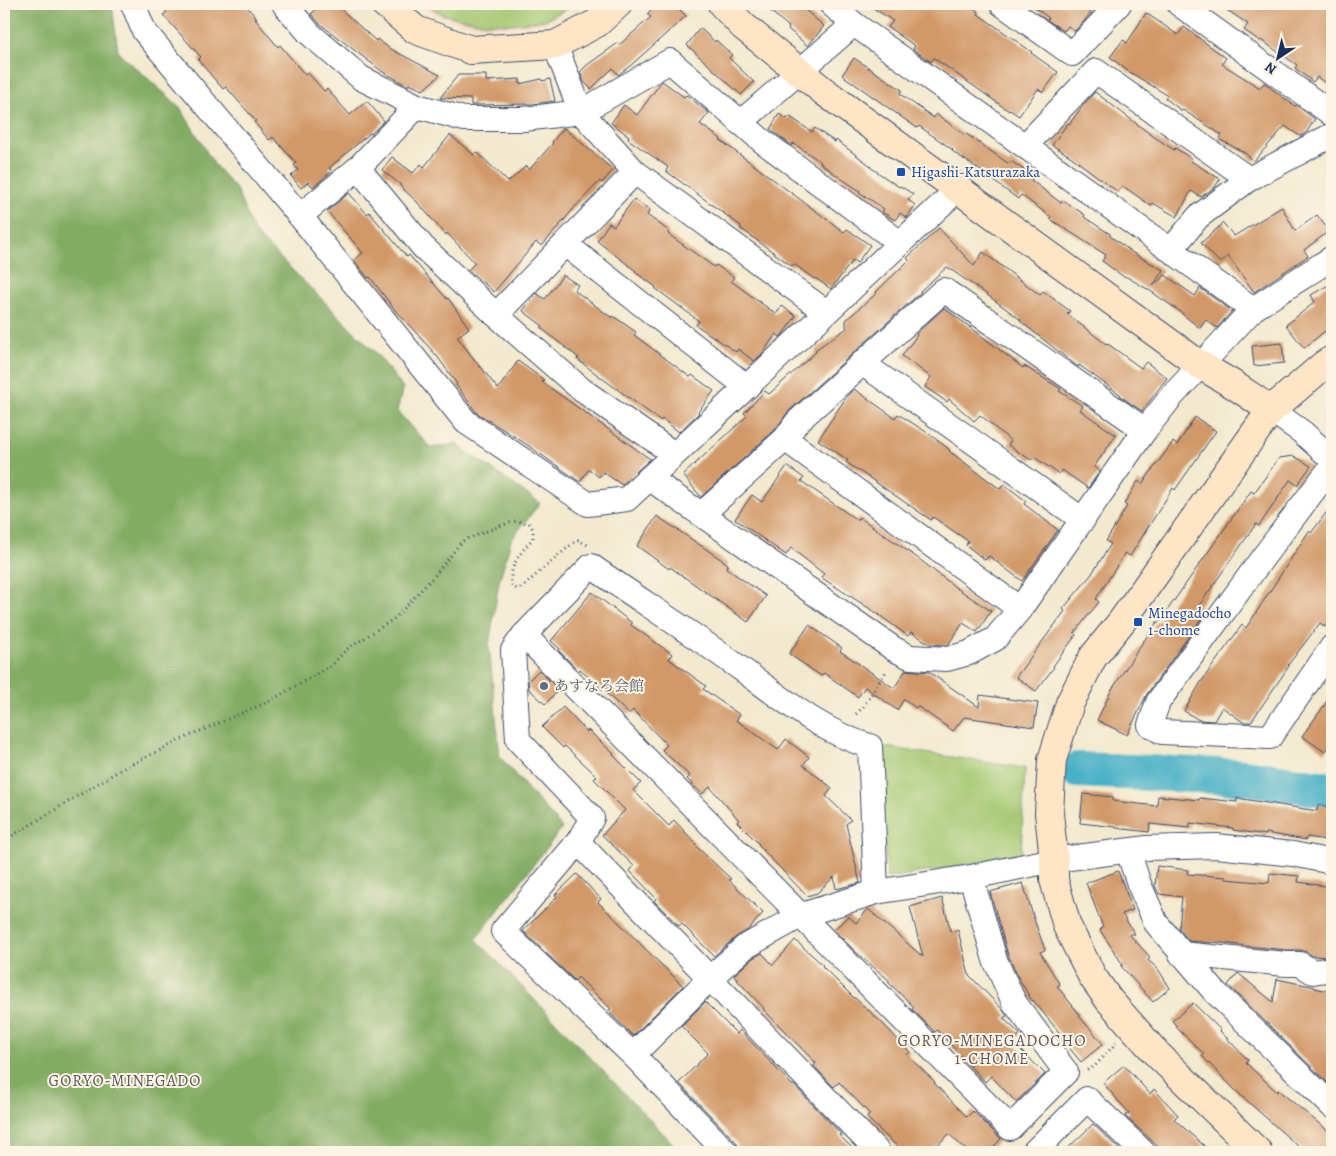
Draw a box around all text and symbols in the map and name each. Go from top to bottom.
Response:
north arrow [1254,32,1304,82]
text: N [1261,58,1280,79]
place label: Higashi-Katsurazaka [911,162,1040,182]
marker: Higashi-Katsurazaka [895,166,907,178]
place label: Minegadocho 1-chome [1148,603,1231,640]
marker: Minegadocho 1-chome [1132,616,1144,628]
place label: あすなろ会館 [554,676,644,696]
marker: あすなろ会館 [538,680,550,692]
district label: GORYO-MINEGADOCHO 1-CHOME [898,1030,1086,1070]
district label: GORYO-MINEGADO [49,1070,201,1092]

